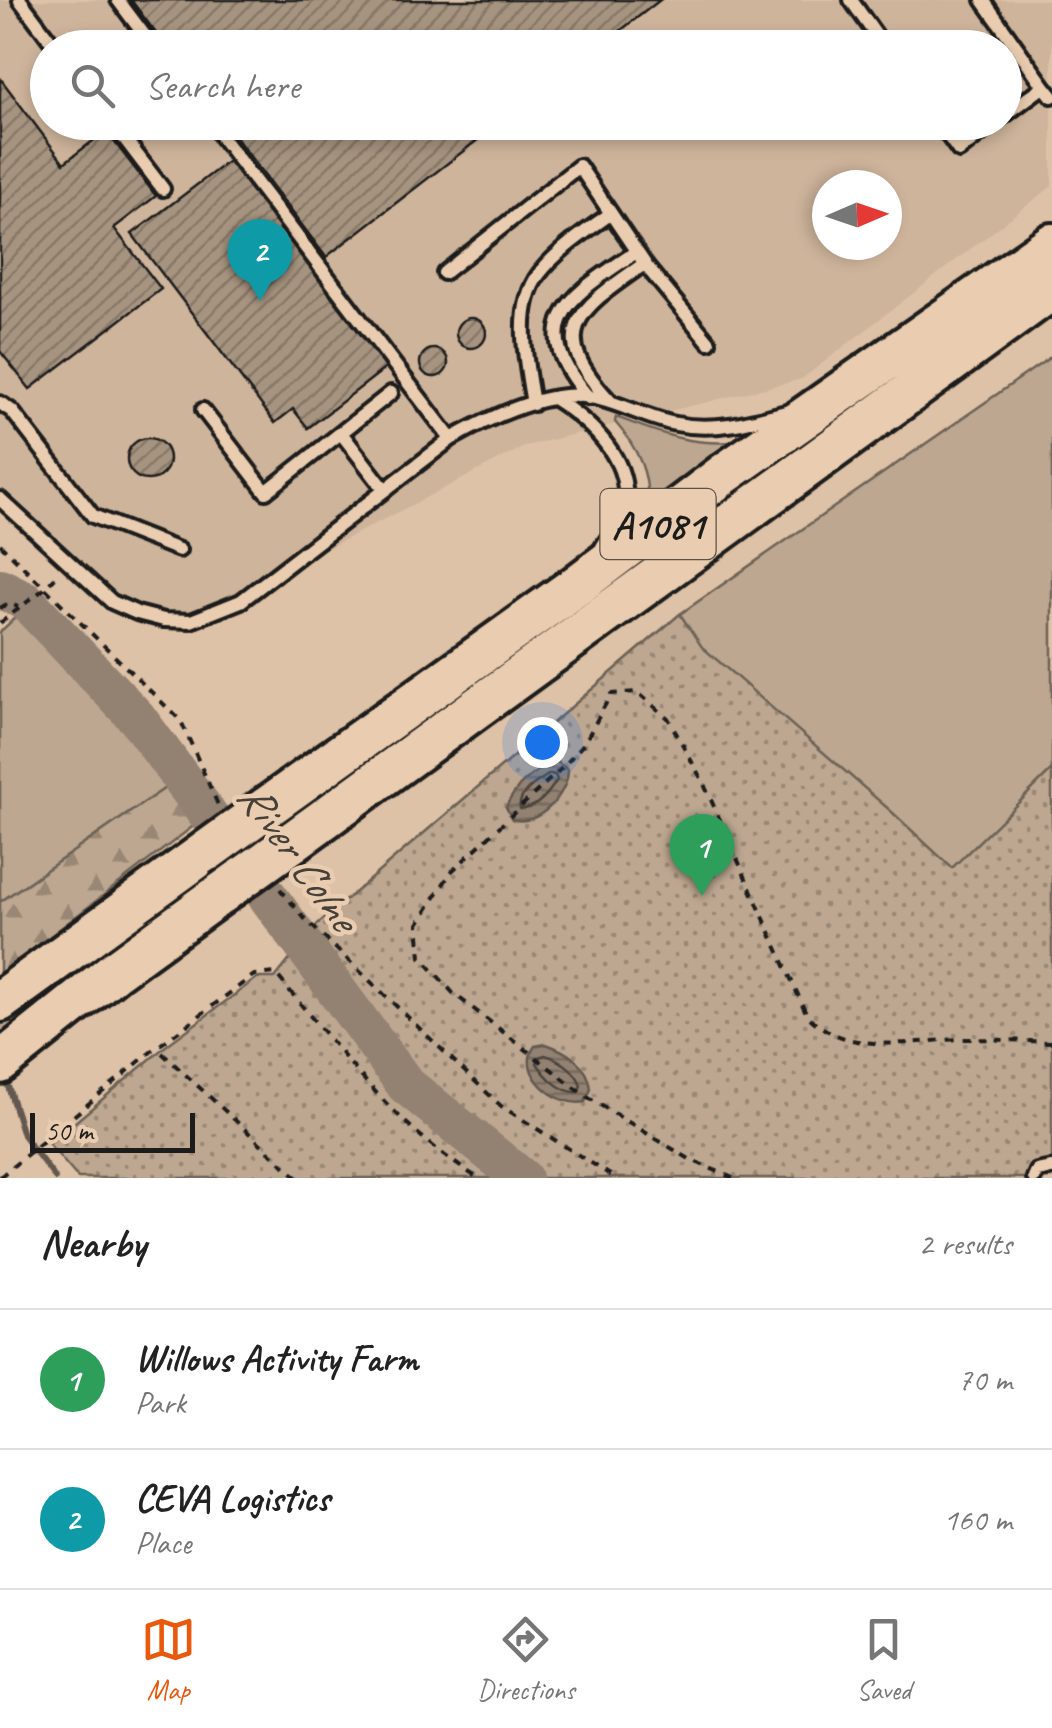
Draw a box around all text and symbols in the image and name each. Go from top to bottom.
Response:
search box [30,30,1022,140]
icon: search [65,58,120,113]
text: Search here [145,62,300,109]
north arrow [812,170,902,260]
pin: 2 [228,218,292,301]
road number: A1081 [600,489,716,559]
your location [517,717,568,768]
water label: River Colne [225,770,374,946]
pin: 1 [670,814,734,896]
scale bar [30,1108,195,1152]
text: 50 m [45,1113,93,1148]
text: Nearby [40,1217,146,1270]
text: 2 results [918,1223,1012,1264]
text: Willows Activity Farm [135,1335,418,1382]
text: 1 [65,1359,80,1400]
text: 70 m [958,1359,1012,1400]
text: Park [135,1382,186,1423]
text: CEVA Logistics [135,1475,330,1522]
text: 2 [65,1499,80,1540]
text: 160 m [943,1499,1012,1540]
text: Place [135,1522,191,1563]
tab: Map [141,1612,196,1707]
tab: Directions [477,1612,575,1707]
tab: Saved [856,1612,911,1707]

